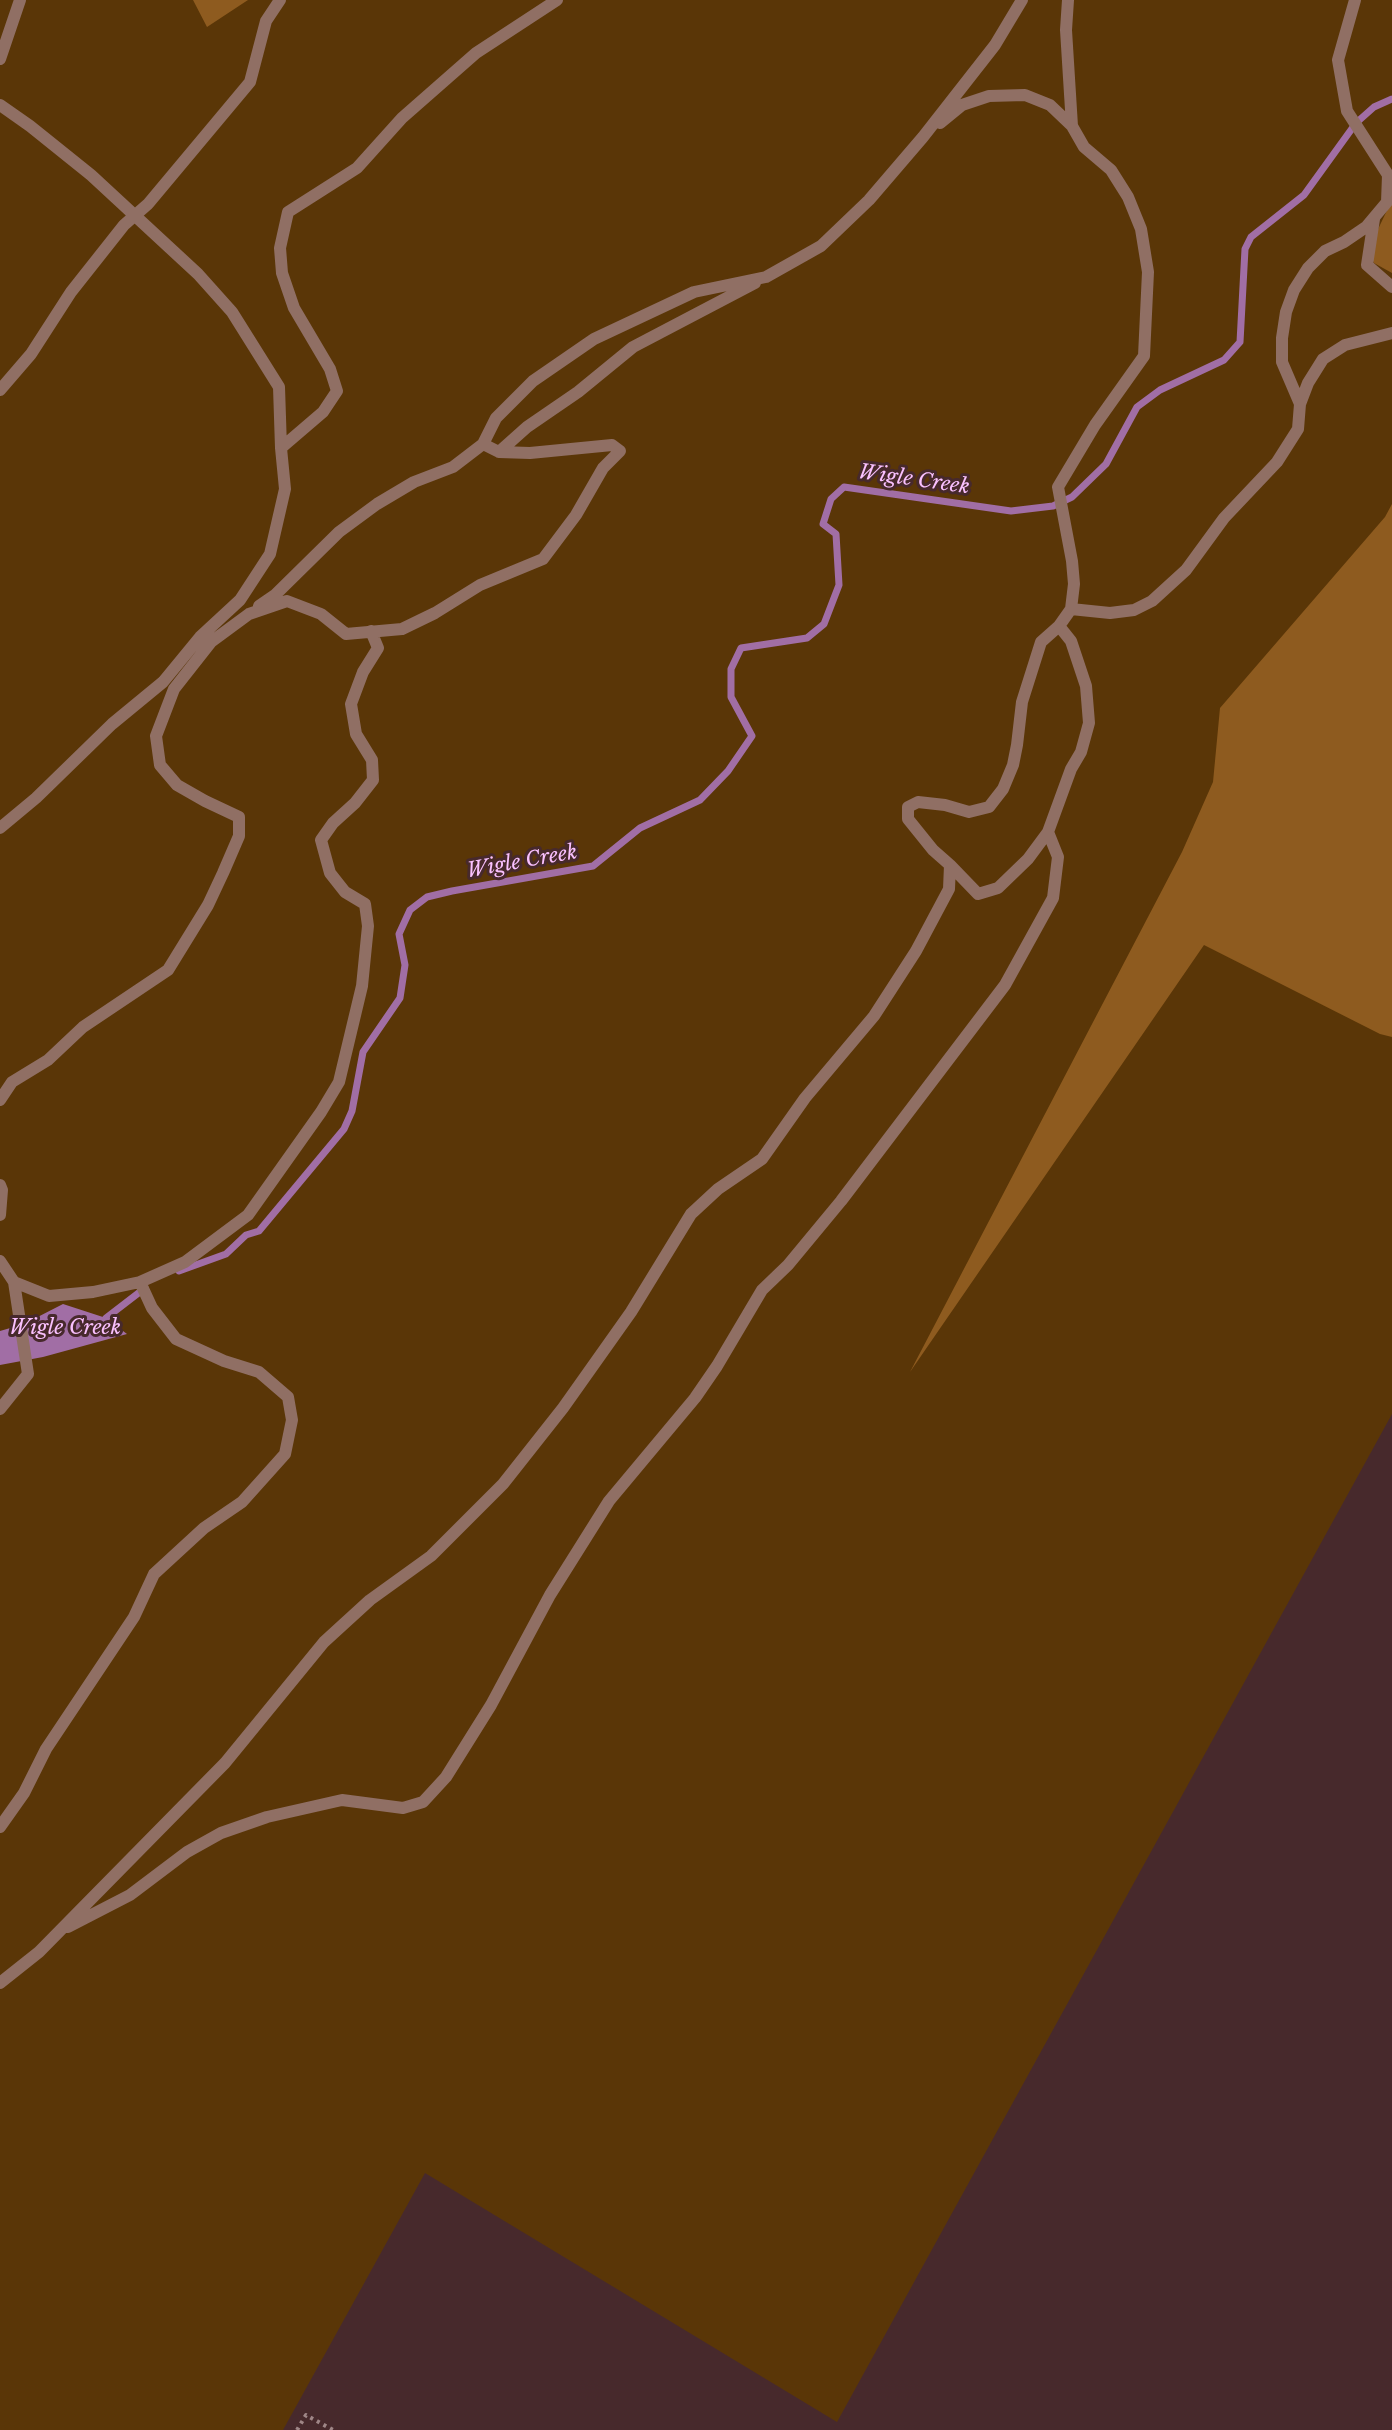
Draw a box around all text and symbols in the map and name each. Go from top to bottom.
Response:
water label: Wigle Creek [857,460,971,500]
water label: Wigle Creek [465,840,579,884]
water label: Wigle Creek [9,1316,121,1340]

